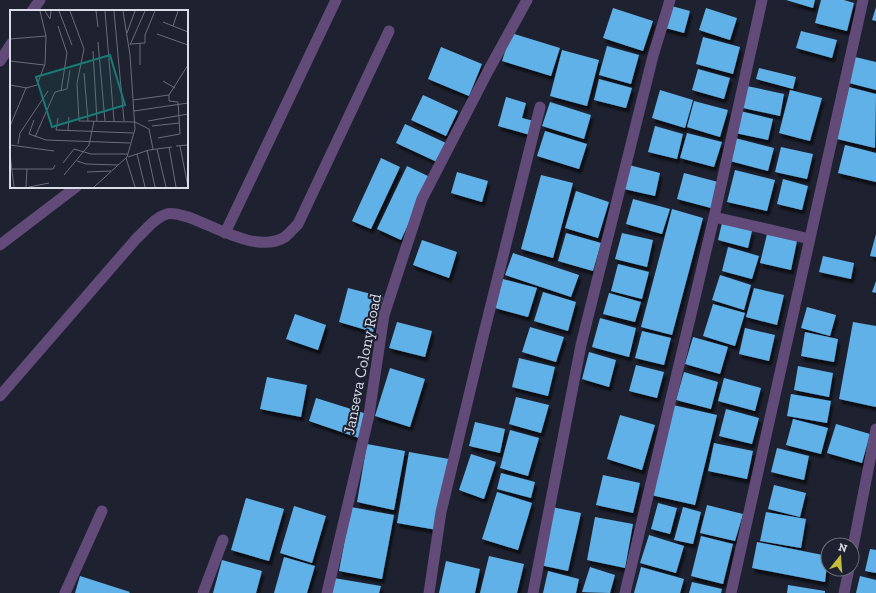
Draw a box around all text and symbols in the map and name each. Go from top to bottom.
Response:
inset map [10,10,188,188]
street label: Janseva Colony Road [339,292,385,436]
north arrow [820,537,860,577]
text: N [837,540,849,556]

